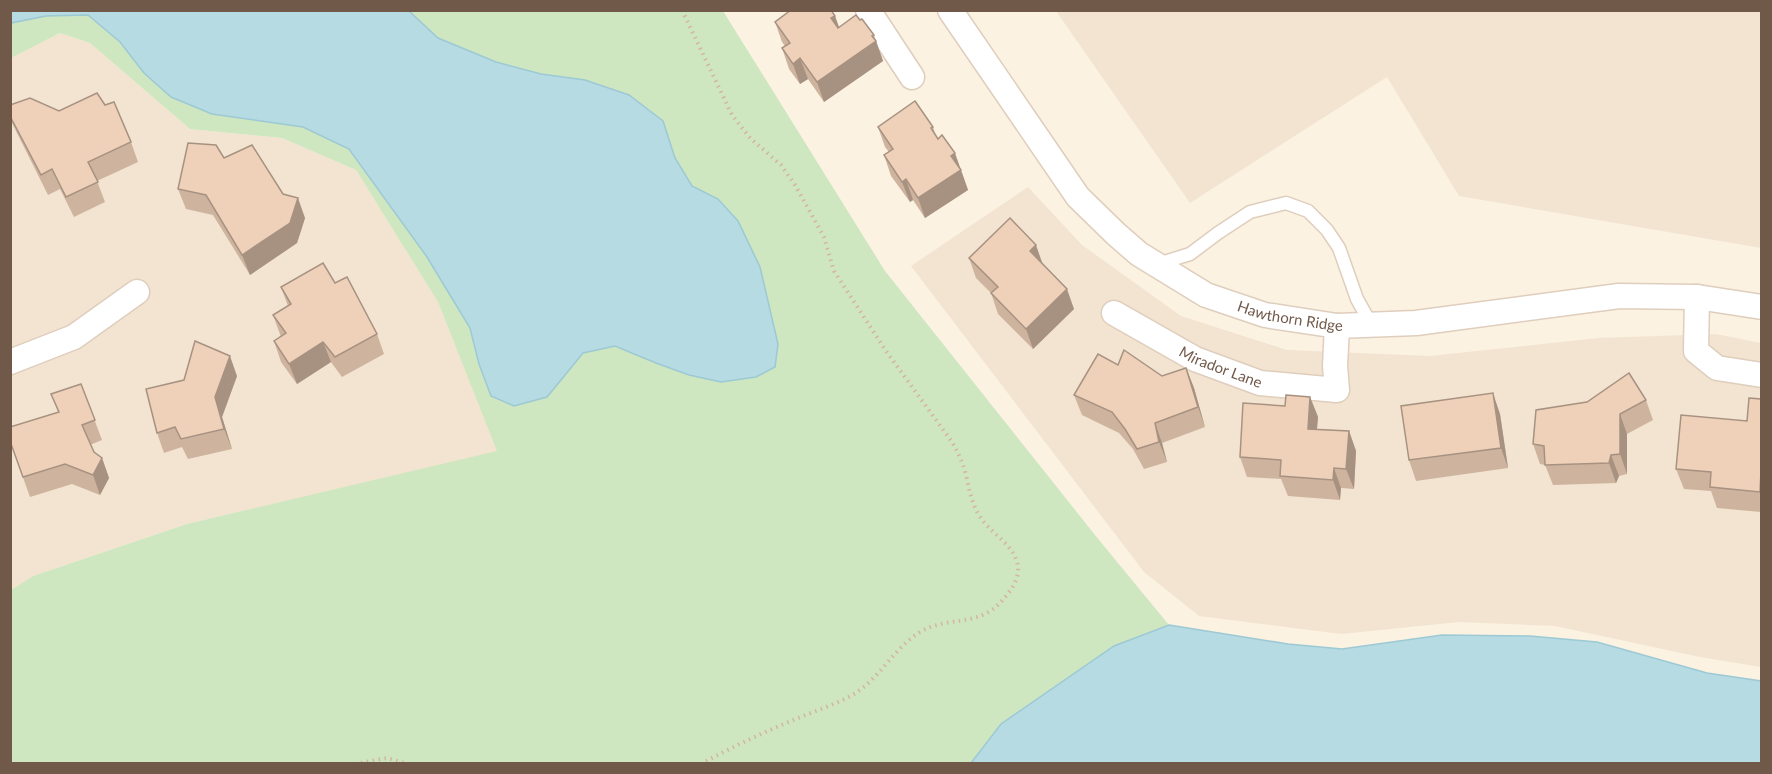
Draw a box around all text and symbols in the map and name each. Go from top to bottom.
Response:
street label: Hawthorn Ridge [1235,296,1343,334]
street label: Mirador Lane [1176,342,1265,391]

